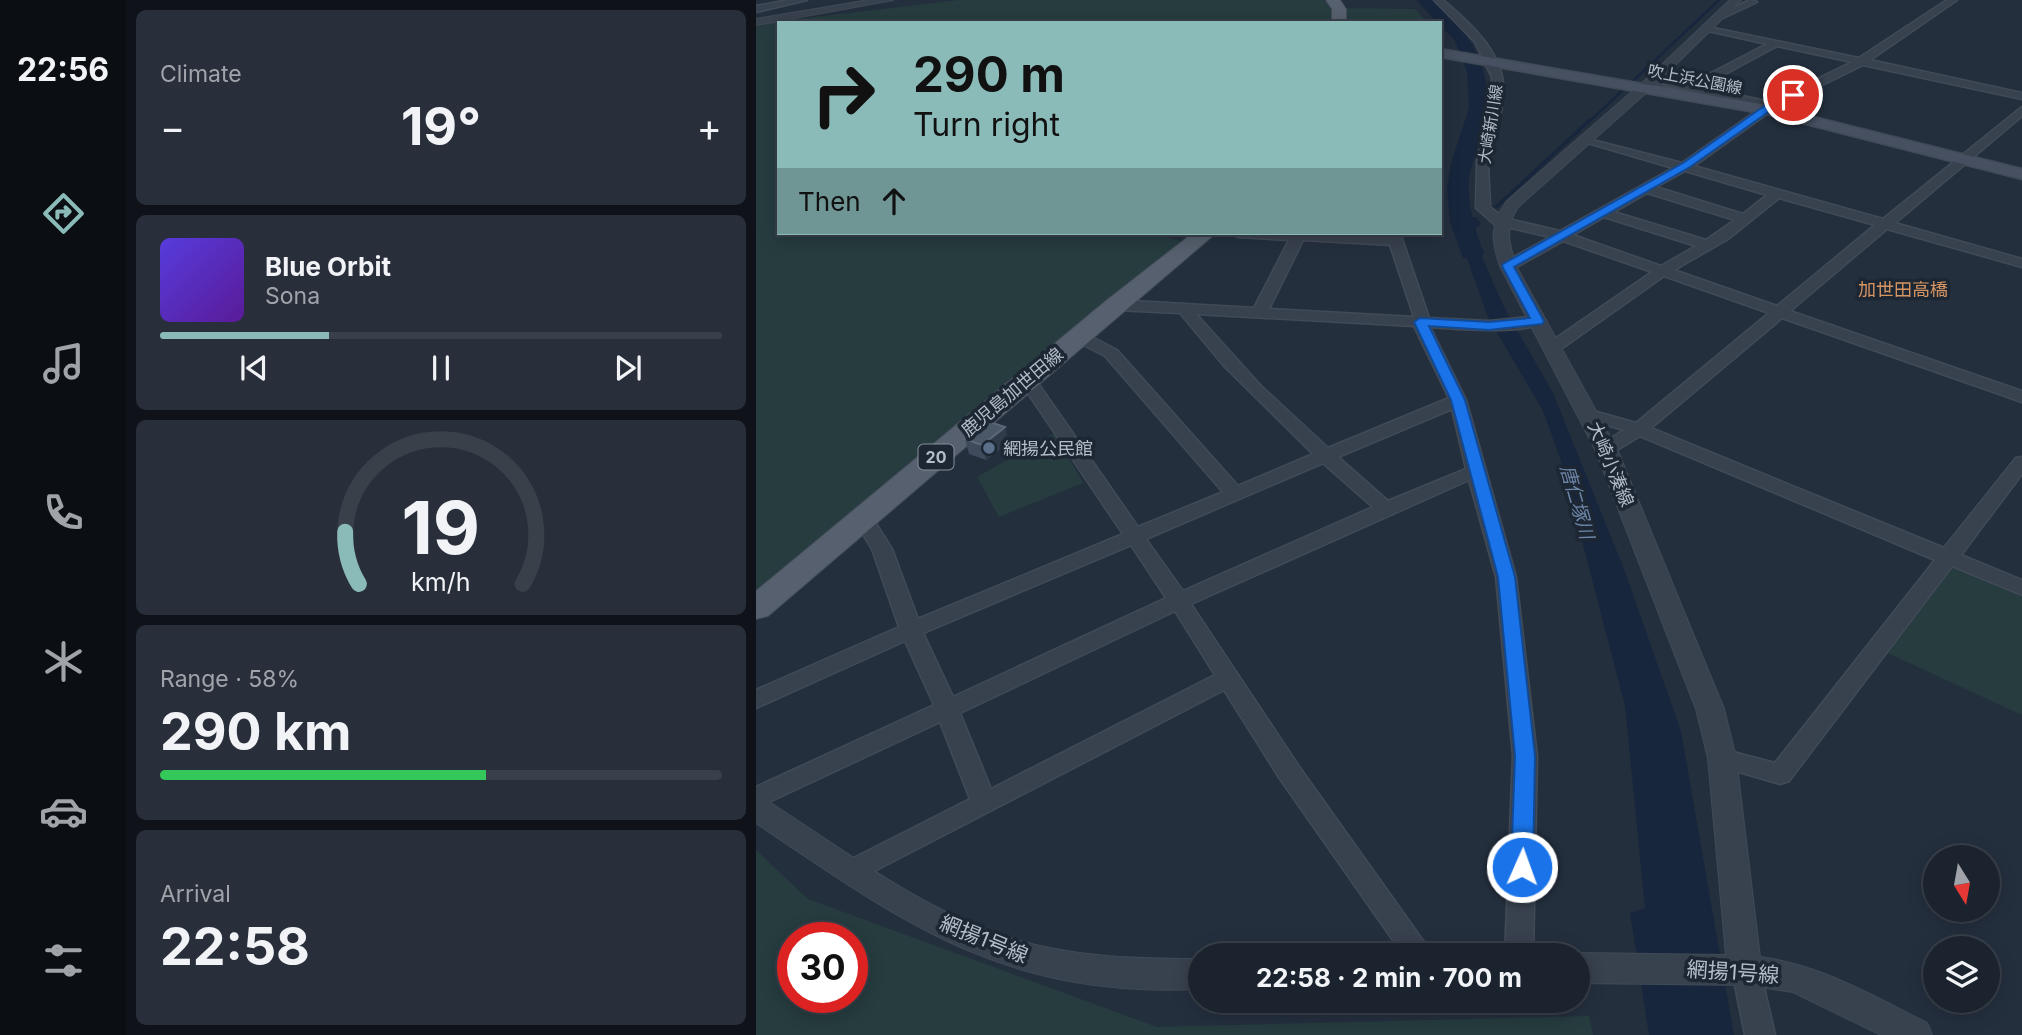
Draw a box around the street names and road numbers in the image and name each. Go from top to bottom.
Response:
street label: 吹上浜公園線 [1646,60,1744,98]
street label: 大崎新川線 [1474,83,1506,165]
street label: 鹿児島加世田線 [957,343,1067,441]
street label: 大崎小湊線 [1584,418,1638,510]
road number: 20 [918,445,954,470]
street label: 網揚1号線 [936,910,1032,968]
street label: 網揚1号線 [1686,956,1780,988]

